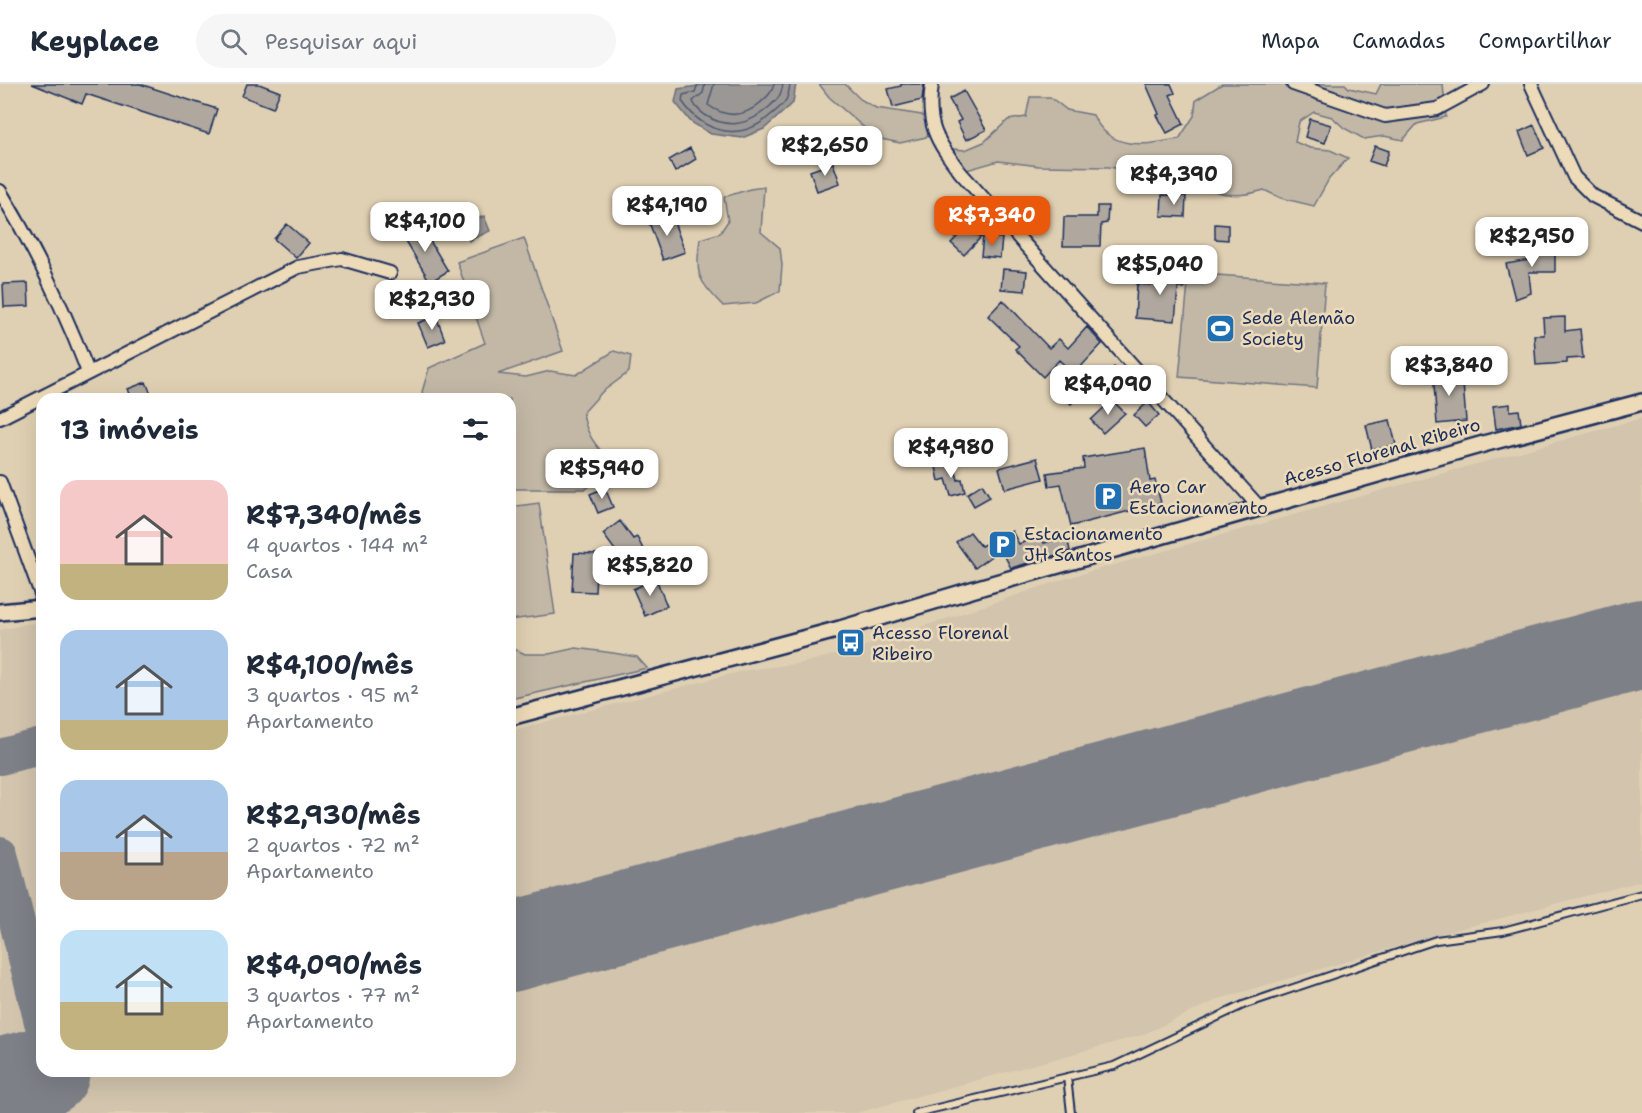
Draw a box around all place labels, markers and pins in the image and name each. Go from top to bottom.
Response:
pin: R$2,650 [770,126,880,177]
pin: R$4,390 [1119,155,1229,206]
pin: R$4,190 [612,186,722,237]
pin: R$7,340 [937,196,1047,247]
pin: R$4,100 [370,202,480,253]
pin: R$2,950 [1477,217,1587,268]
pin: R$5,040 [1105,245,1215,296]
pin: R$2,930 [377,280,487,331]
place label: Sede Alemão Society [1242,306,1355,351]
sports icon: Sede Alemão Society [1205,312,1237,344]
pin: R$3,840 [1394,346,1504,397]
pin: R$4,090 [1053,365,1163,416]
pin: R$4,980 [896,428,1006,479]
pin: R$5,940 [547,449,657,500]
place label: Aero Car Estacionamento [1129,475,1268,520]
parking icon: Aero Car Estacionamento [1092,481,1124,513]
place label: Estacionamento JH Santos [1024,522,1163,567]
parking icon: Estacionamento JH Santos [987,528,1019,560]
pin: R$5,820 [595,546,705,597]
place label: Acesso Florenal Ribeiro [872,621,1009,666]
bus stop icon: Acesso Florenal Ribeiro [835,627,867,659]

